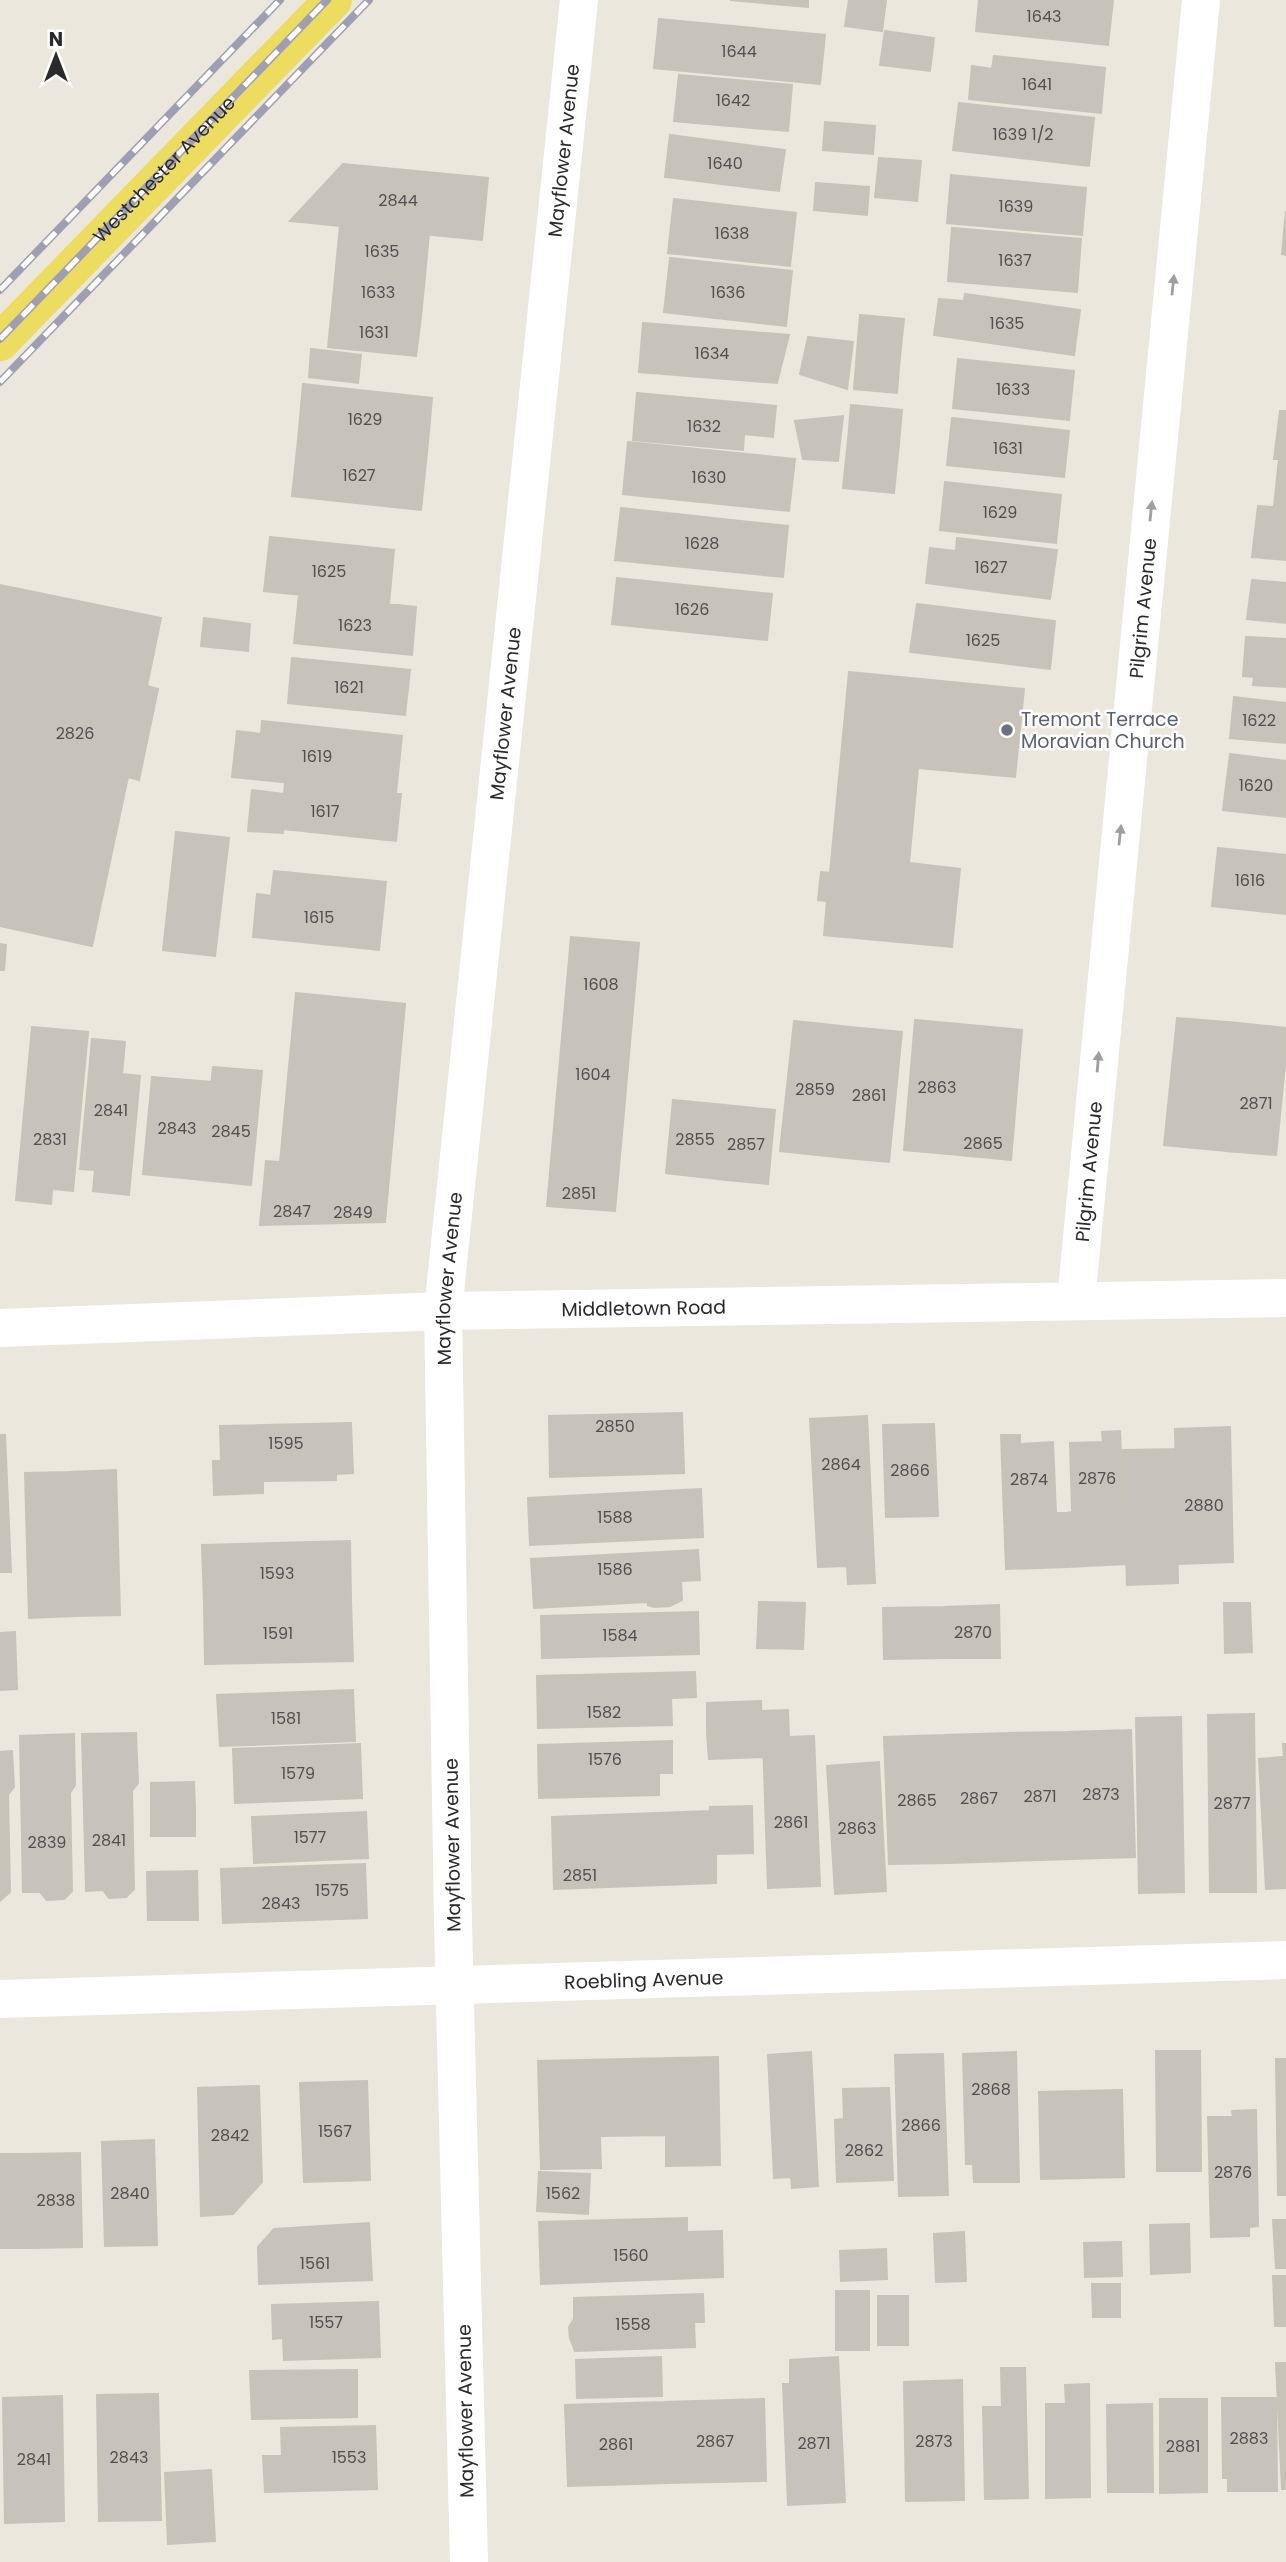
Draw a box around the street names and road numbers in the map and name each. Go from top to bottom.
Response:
street label: Mayflower Avenue [541,63,586,238]
street label: Westchester Avenue [87,90,242,249]
street label: Pilgrim Avenue [1123,537,1163,680]
street label: Mayflower Avenue [483,626,528,801]
street label: Pilgrim Avenue [1069,1100,1109,1243]
street label: Mayflower Avenue [430,1191,469,1365]
street label: Middletown Road [561,1294,726,1323]
street label: Mayflower Avenue [437,1758,468,1932]
street label: Roebling Avenue [564,1964,724,1996]
street label: Mayflower Avenue [450,2324,481,2498]

